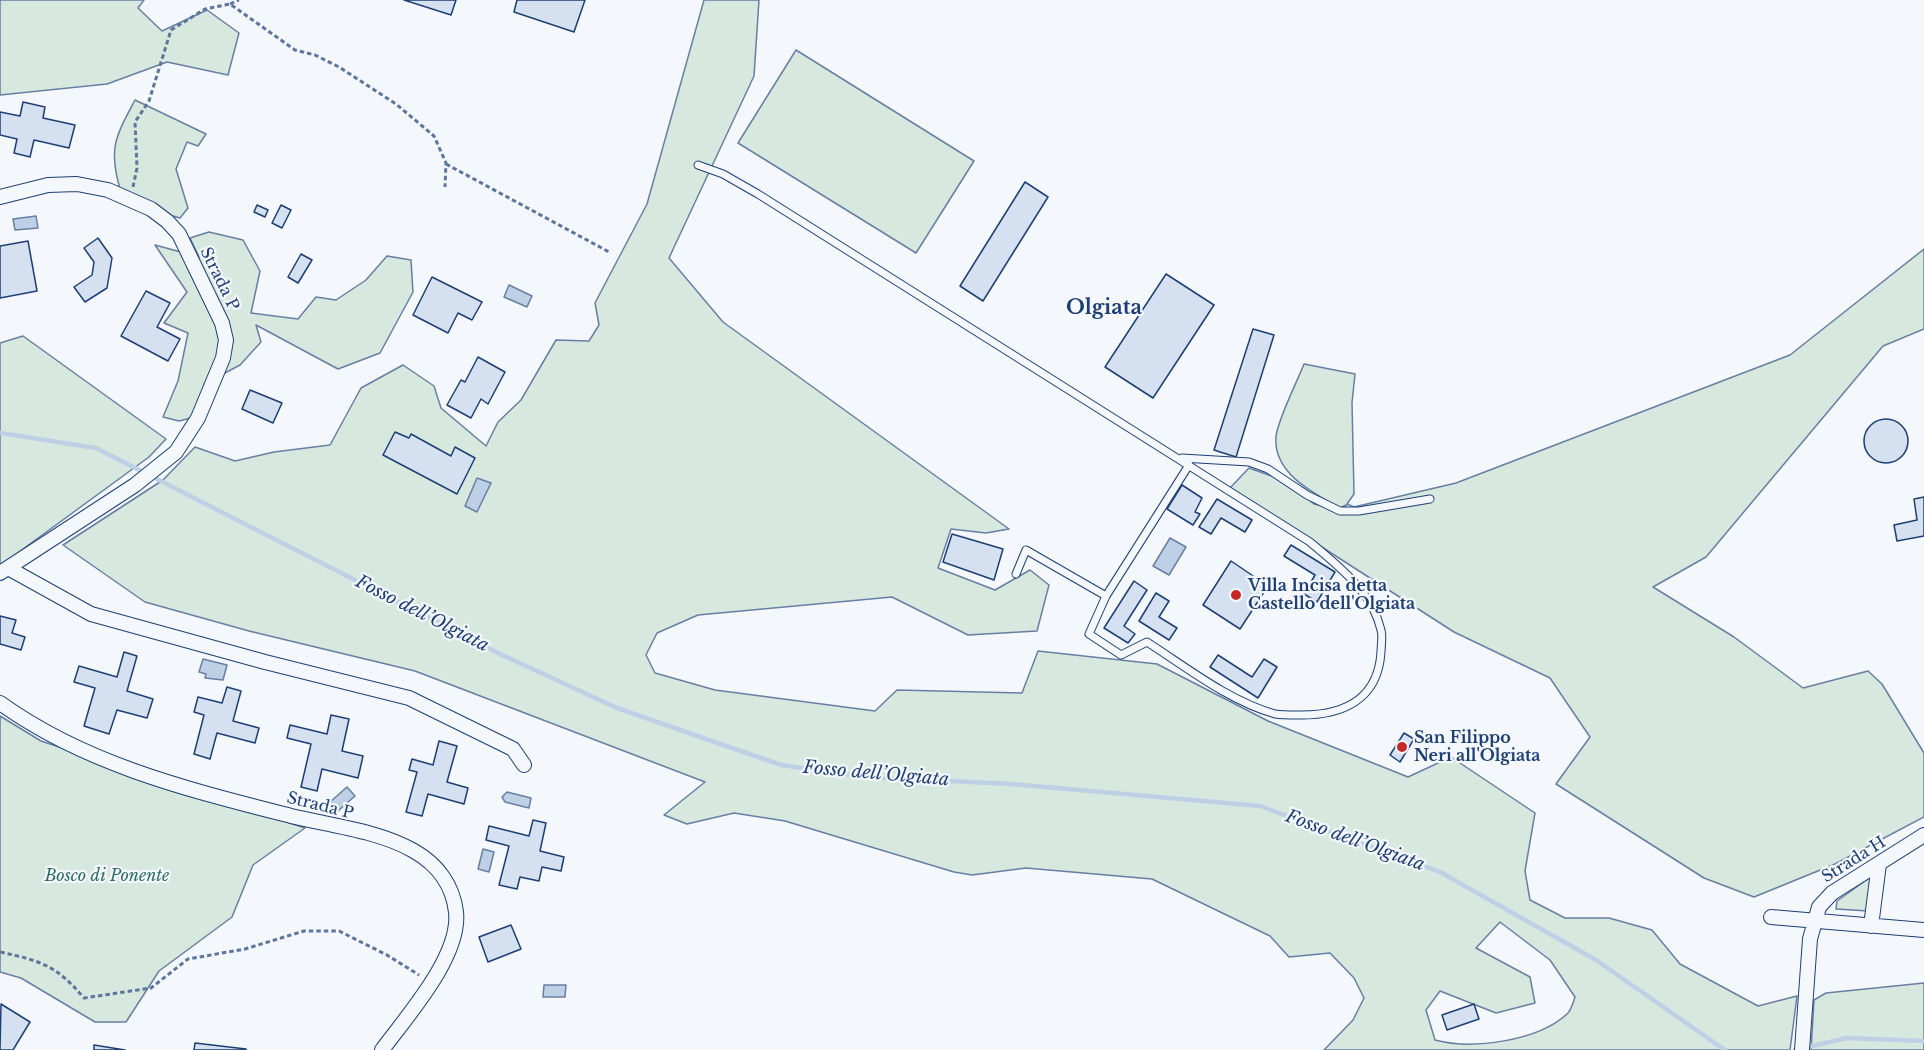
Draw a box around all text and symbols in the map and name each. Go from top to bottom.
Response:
street label: Strada P [195,244,243,314]
district label: Olgiata [1066,296,1142,320]
water label: Fosso dell’Olgiata [352,571,492,657]
place label: Villa Incisa detta Castello dell'Olgiata [1248,576,1415,614]
marker: Villa Incisa detta Castello dell'Olgiata [1229,588,1243,602]
place label: San Filippo Neri all'Olgiata [1414,728,1540,766]
marker: San Filippo Neri all'Olgiata [1395,740,1409,754]
water label: Fosso dell’Olgiata [802,757,950,791]
street label: Strada P [285,788,355,824]
water label: Fosso dell’Olgiata [1282,806,1428,876]
street label: Strada H [1818,833,1890,887]
park label: Bosco di Ponente [45,866,169,886]

